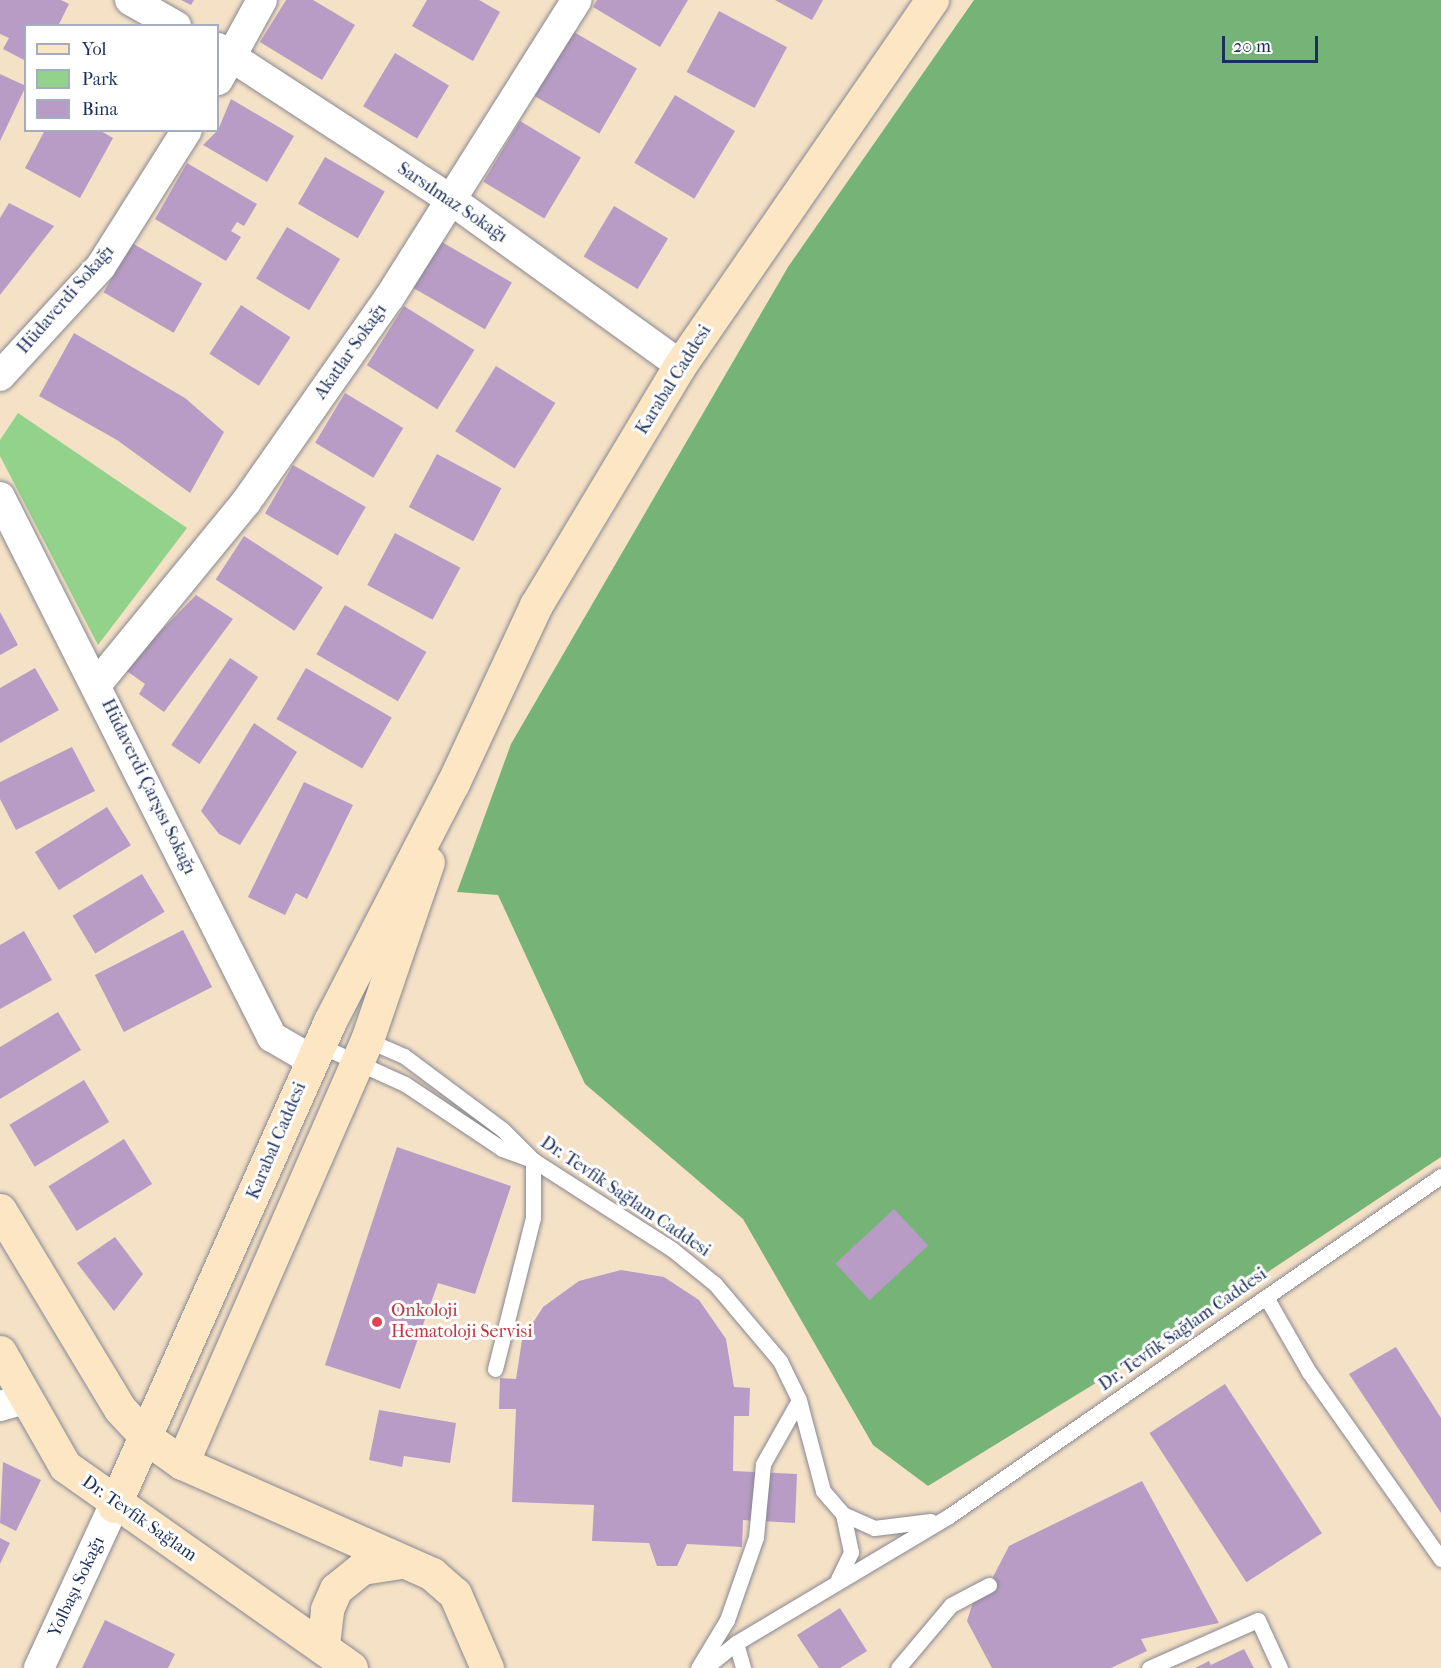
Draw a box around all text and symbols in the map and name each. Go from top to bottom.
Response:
legend [24,24,219,132]
scale bar [1225,24,1321,62]
text: 20 m [1233,36,1271,57]
text: Yol [82,39,107,60]
text: Park [82,69,118,90]
text: Bina [82,99,118,120]
street label: Sarsılmaz Sokağı [393,158,511,248]
street label: Hüdaverdi Sokağı [13,241,119,359]
street label: Akatlar Sokağı [310,300,392,404]
street label: Karabal Caddesi [632,321,716,439]
street label: Hüdaverdi Çarşısı Sokağı [96,696,200,878]
street label: Karabal Caddesi [243,1079,311,1203]
street label: Dr. Tevfik Sağlam Caddesi [536,1132,714,1262]
street label: Dr. Tevfik Sağlam Caddesi [1095,1264,1271,1396]
place label: Onkoloji Hematoloji Servisi [391,1301,532,1344]
marker: Onkoloji Hematoloji Servisi [368,1313,386,1331]
street label: Dr. Tevfik Sağlam [77,1471,201,1567]
street label: Yolbaşı Sokağı [44,1533,110,1641]

